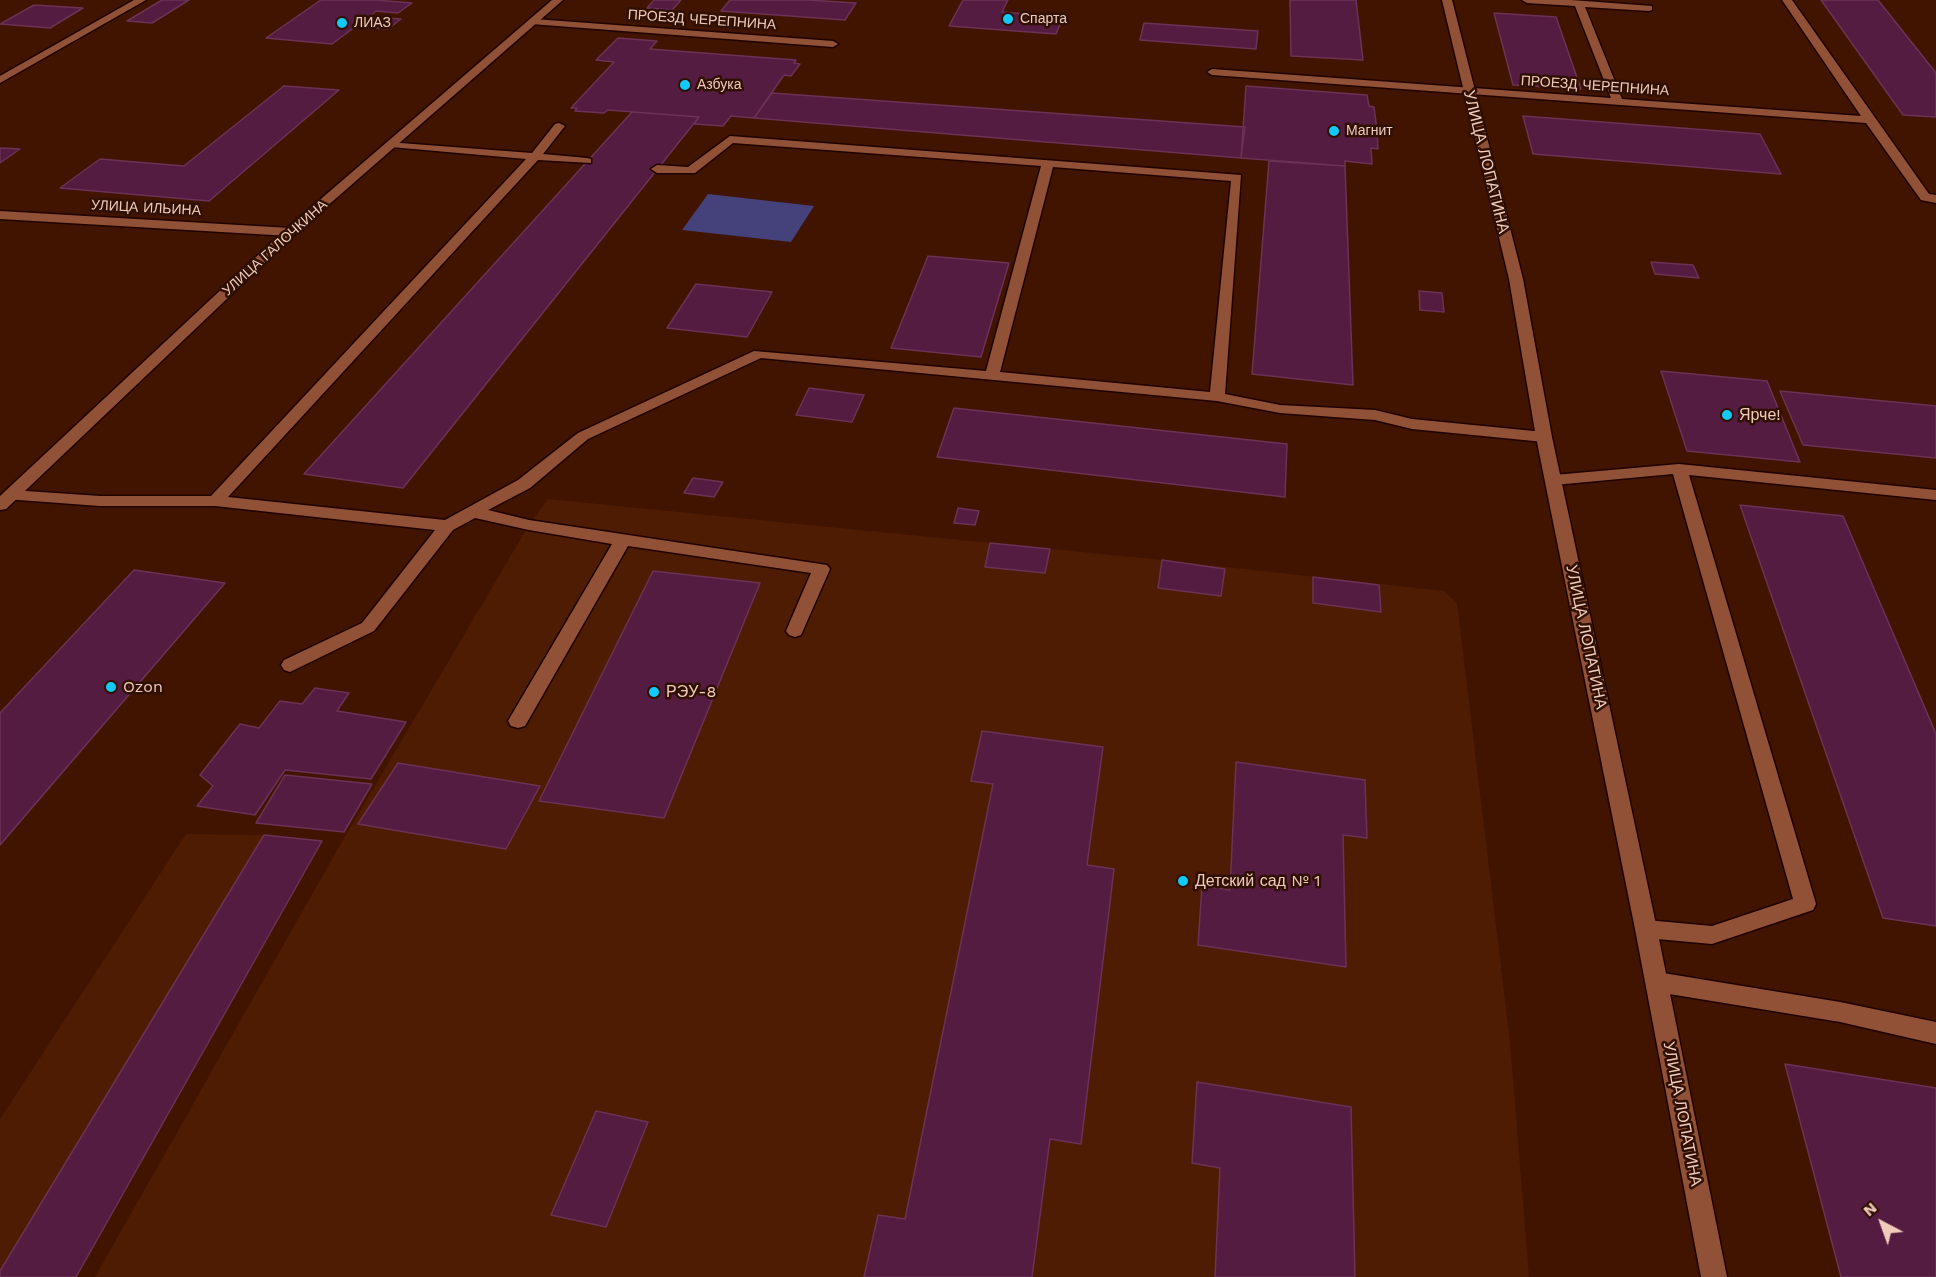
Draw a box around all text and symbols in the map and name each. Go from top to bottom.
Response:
street label: ПРОЕЗД ЧЕРЕПНИНА [627,6,777,34]
place label: Спарта [1020,11,1067,27]
marker: Спарта [1001,12,1015,26]
place label: ЛИАЗ [354,15,391,31]
marker: ЛИАЗ [335,16,349,30]
street label: ПРОЕЗД ЧЕРЕПНИНА [1520,72,1670,100]
place label: Азбука [697,77,742,93]
marker: Азбука [678,78,692,92]
street label: УЛИЦА ЛОПАТИНА [1459,88,1513,236]
place label: Магнит [1346,123,1393,139]
marker: Магнит [1327,124,1341,138]
street label: УЛИЦА ИЛЬИНА [91,197,201,219]
street label: УЛИЦА ГАЛОЧКИНА [219,197,331,299]
place label: Ярче! [1739,405,1781,425]
marker: Ярче! [1720,408,1734,422]
street label: УЛИЦА ЛОПАТИНА [1561,563,1611,711]
place label: Ozon [123,677,163,697]
marker: Ozon [104,680,118,694]
place label: РЭУ-8 [666,682,716,702]
marker: РЭУ-8 [647,685,661,699]
place label: Детский сад № 1 [1195,871,1321,891]
marker: Детский сад № 1 [1176,874,1190,888]
street label: УЛИЦА ЛОПАТИНА [1659,1040,1705,1188]
north arrow [1852,1193,1912,1253]
text: N [1859,1198,1881,1220]

